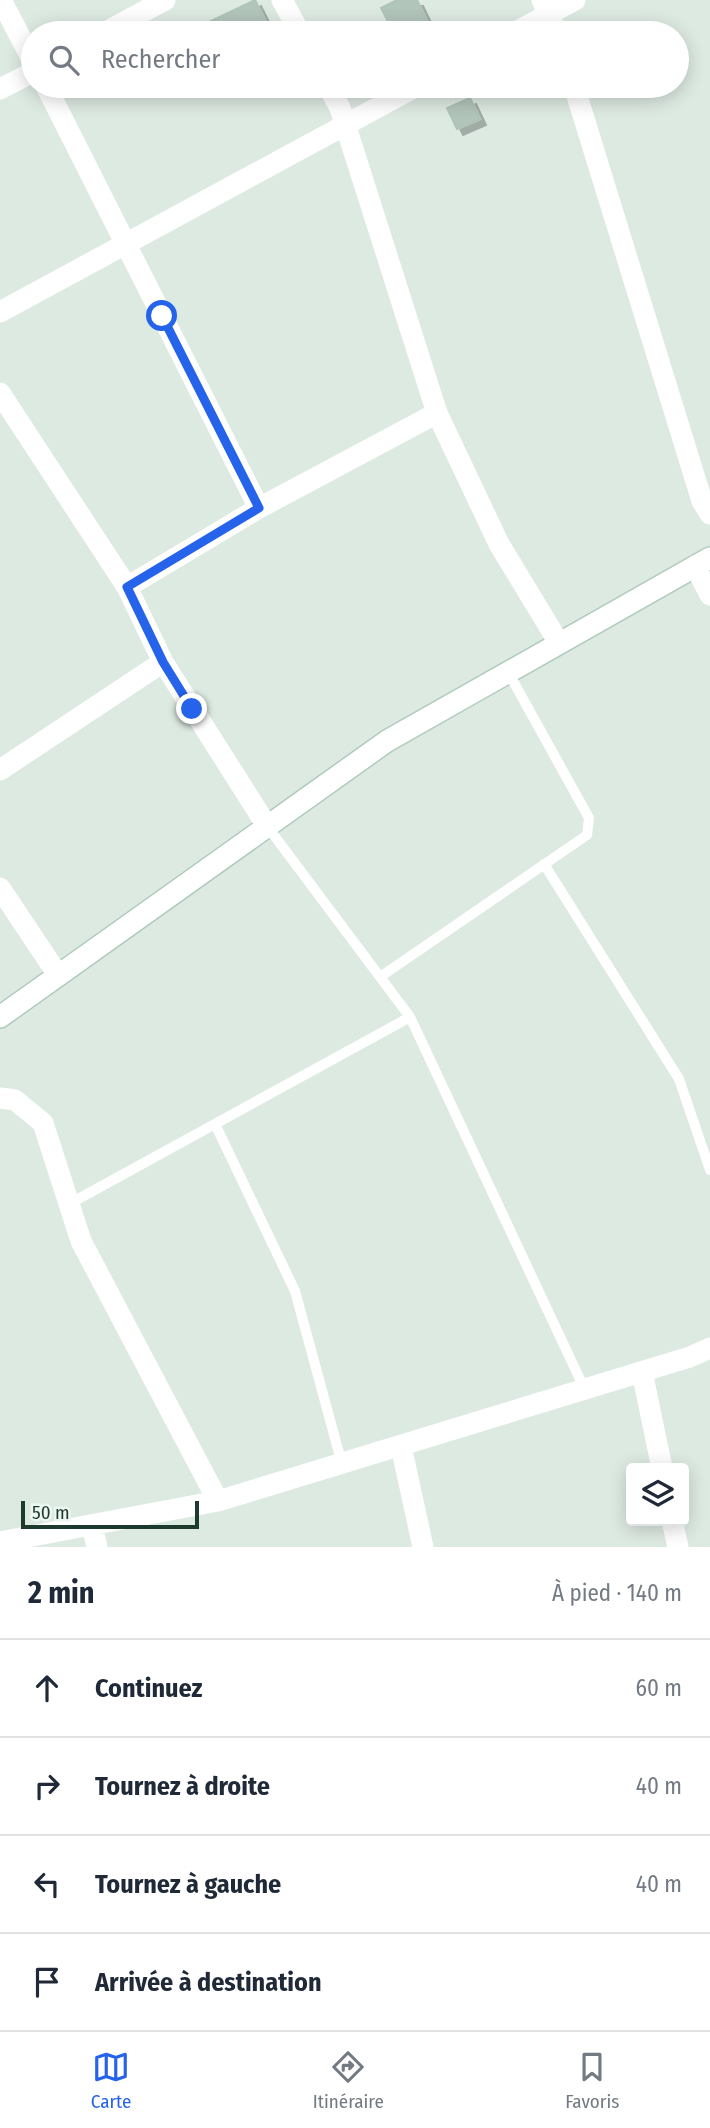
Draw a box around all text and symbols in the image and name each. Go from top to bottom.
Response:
search box [21,21,689,98]
icon: search [45,41,83,79]
text: Rechercher [101,44,220,75]
route start [146,300,177,331]
route end [176,693,207,724]
map controls [626,1463,689,1526]
button: layers [626,1463,689,1526]
scale bar [21,1498,200,1530]
text: 50 m [32,1501,70,1524]
text: 2 min [28,1575,95,1611]
text: À pied · 140 m [552,1579,682,1607]
icon: ahead [28,1669,66,1707]
text: Continuez [95,1673,202,1704]
text: 60 m [636,1674,682,1702]
icon: right [28,1767,66,1805]
text: Tournez à droite [95,1771,270,1802]
text: 40 m [636,1772,682,1800]
icon: left [28,1865,66,1903]
text: Tournez à gauche [95,1869,281,1900]
text: 40 m [636,1870,682,1898]
icon: arrive [28,1963,66,2001]
text: Arrivée à destination [95,1967,322,1998]
tab: Carte [91,2048,131,2113]
tab: Itinéraire [313,2048,384,2113]
tab: Favoris [565,2048,619,2113]

